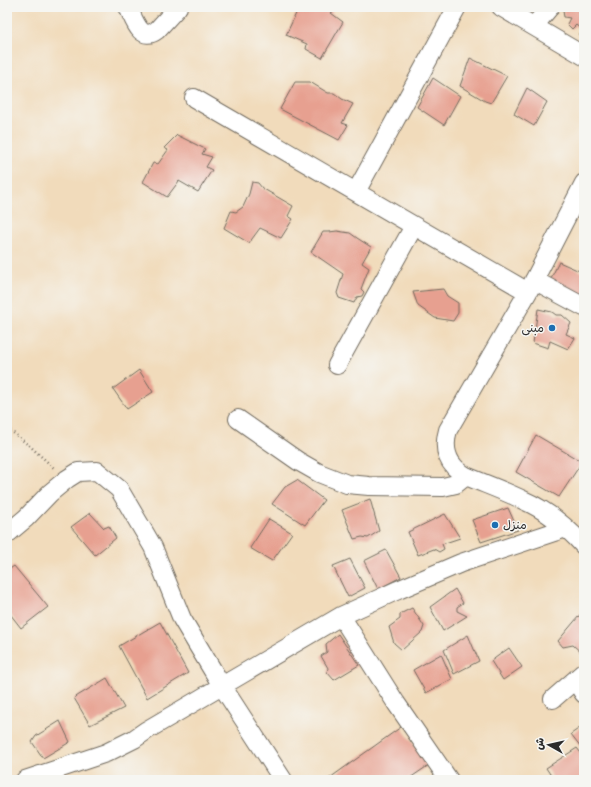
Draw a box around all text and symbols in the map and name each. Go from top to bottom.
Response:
place label: مبنى [521,321,544,336]
marker: مبنى [547,323,557,333]
place label: منزل [503,518,527,533]
marker: منزل [490,520,500,530]
north arrow [529,725,569,765]
text: ش [532,737,547,751]

